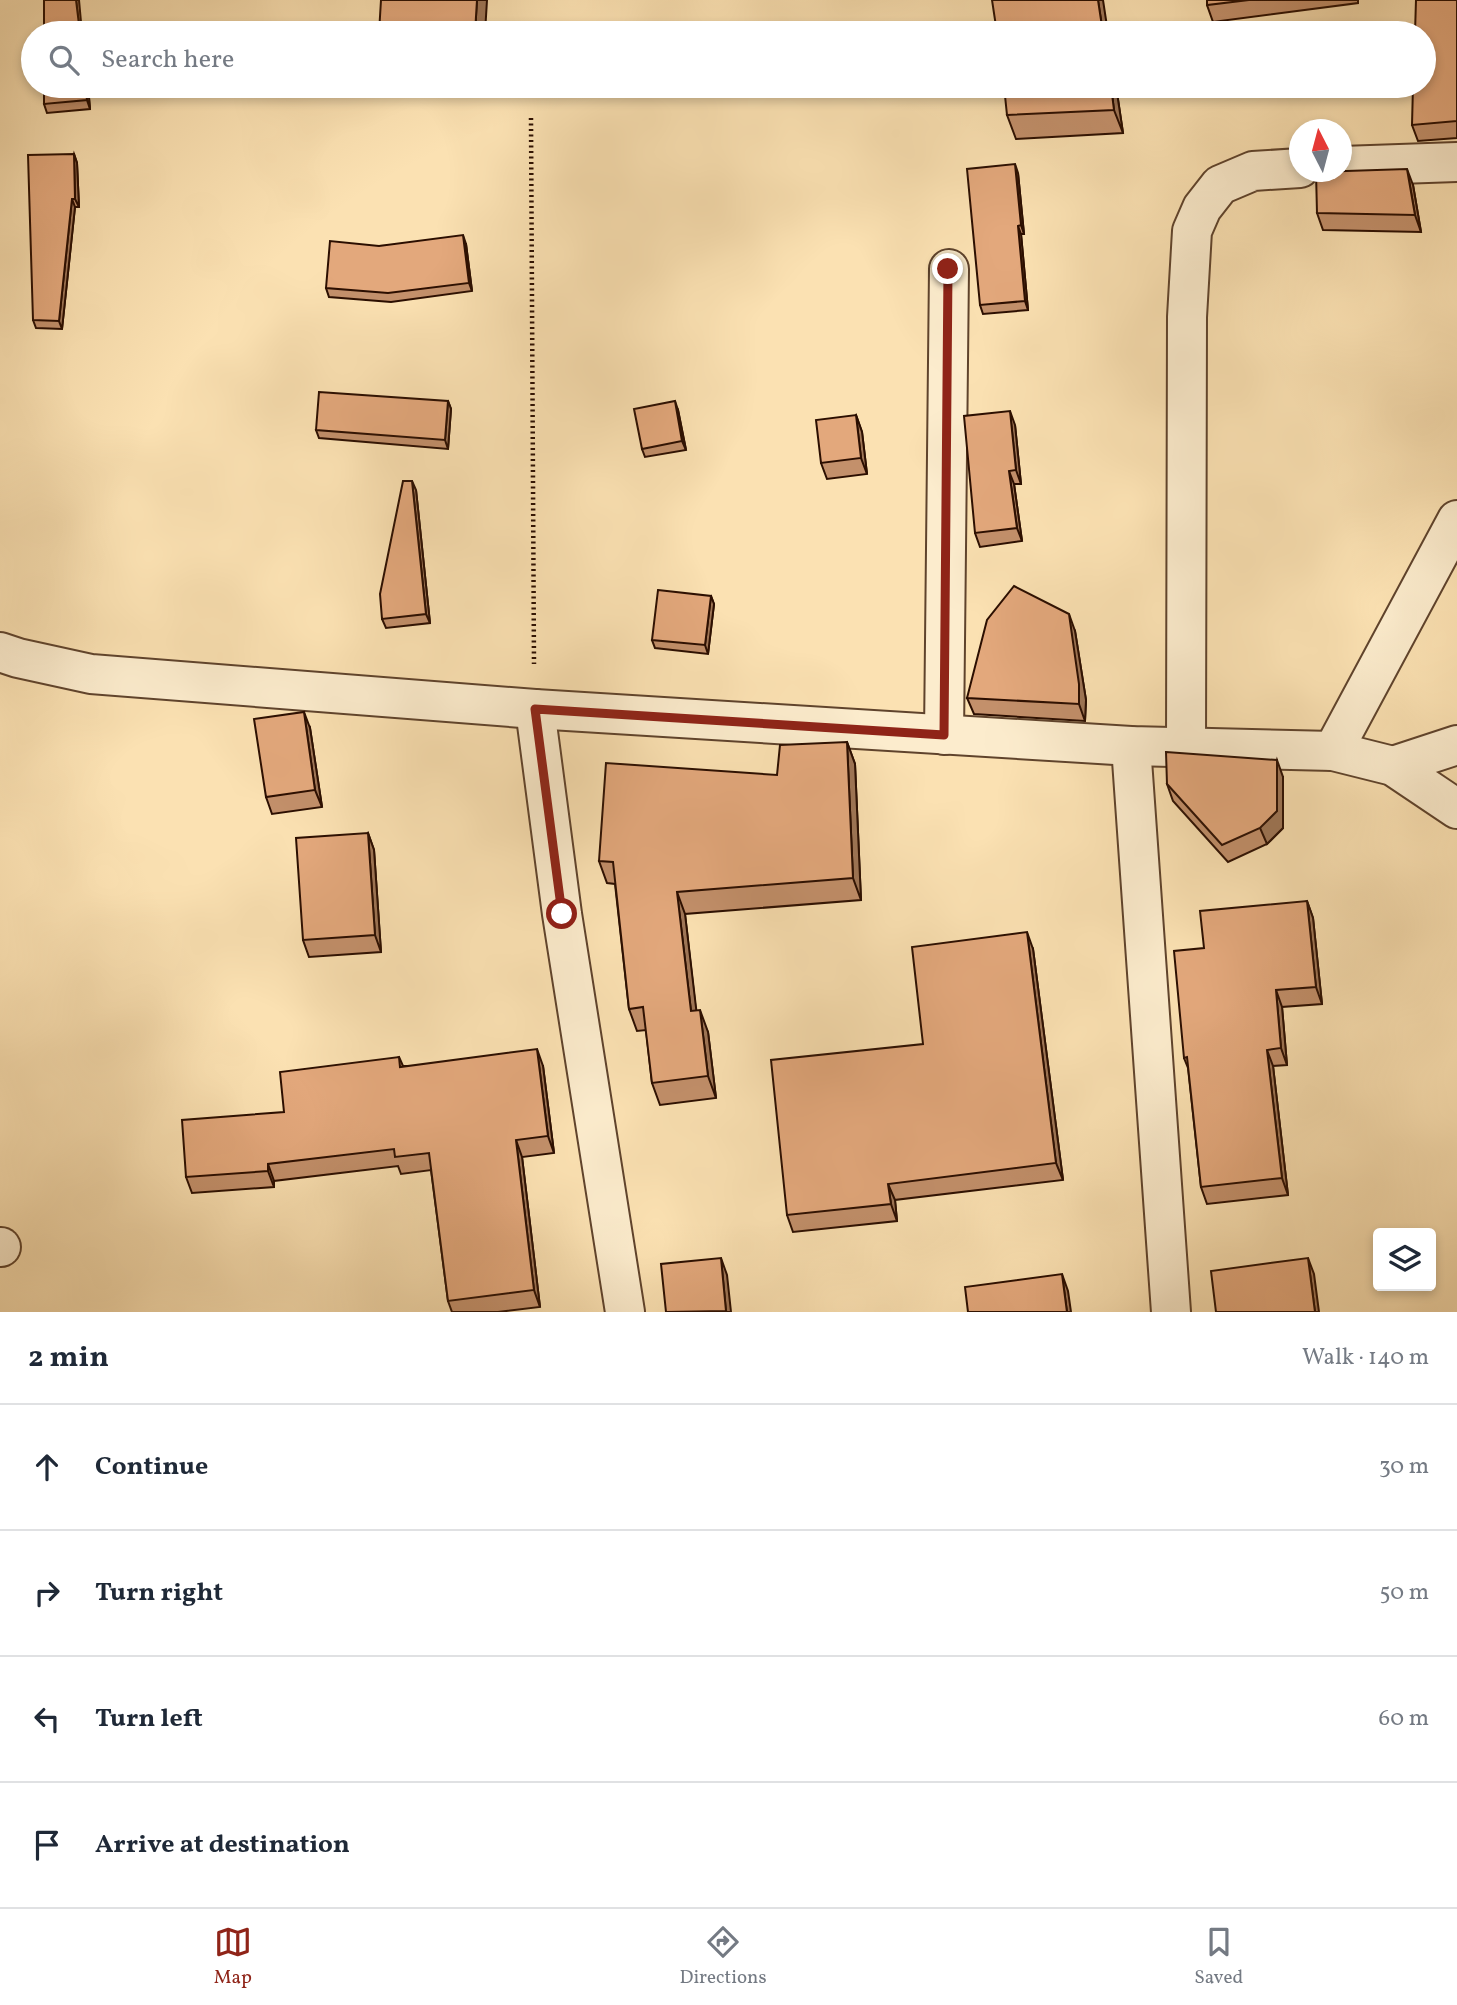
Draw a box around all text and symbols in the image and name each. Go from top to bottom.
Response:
search box [21,21,1436,98]
icon: search [45,41,83,79]
text: Search here [101,42,234,78]
north arrow [1289,119,1352,182]
route end [932,253,963,284]
route start [546,898,577,929]
map controls [1373,1228,1436,1291]
button: layers [1373,1228,1436,1291]
text: 2 min [28,1337,109,1379]
text: Walk · 140 m [1302,1342,1429,1374]
icon: ahead [28,1448,66,1486]
text: Continue [95,1449,208,1485]
text: 30 m [1379,1451,1429,1483]
icon: right [28,1574,66,1612]
text: Turn right [95,1575,223,1611]
text: 50 m [1380,1577,1429,1609]
icon: left [28,1700,66,1738]
text: Turn left [95,1701,203,1737]
text: 60 m [1379,1703,1429,1735]
icon: arrive [28,1826,66,1864]
text: Arrive at destination [95,1827,350,1863]
tab: Map [214,1923,252,1991]
tab: Directions [680,1923,767,1991]
tab: Saved [1194,1923,1243,1991]

